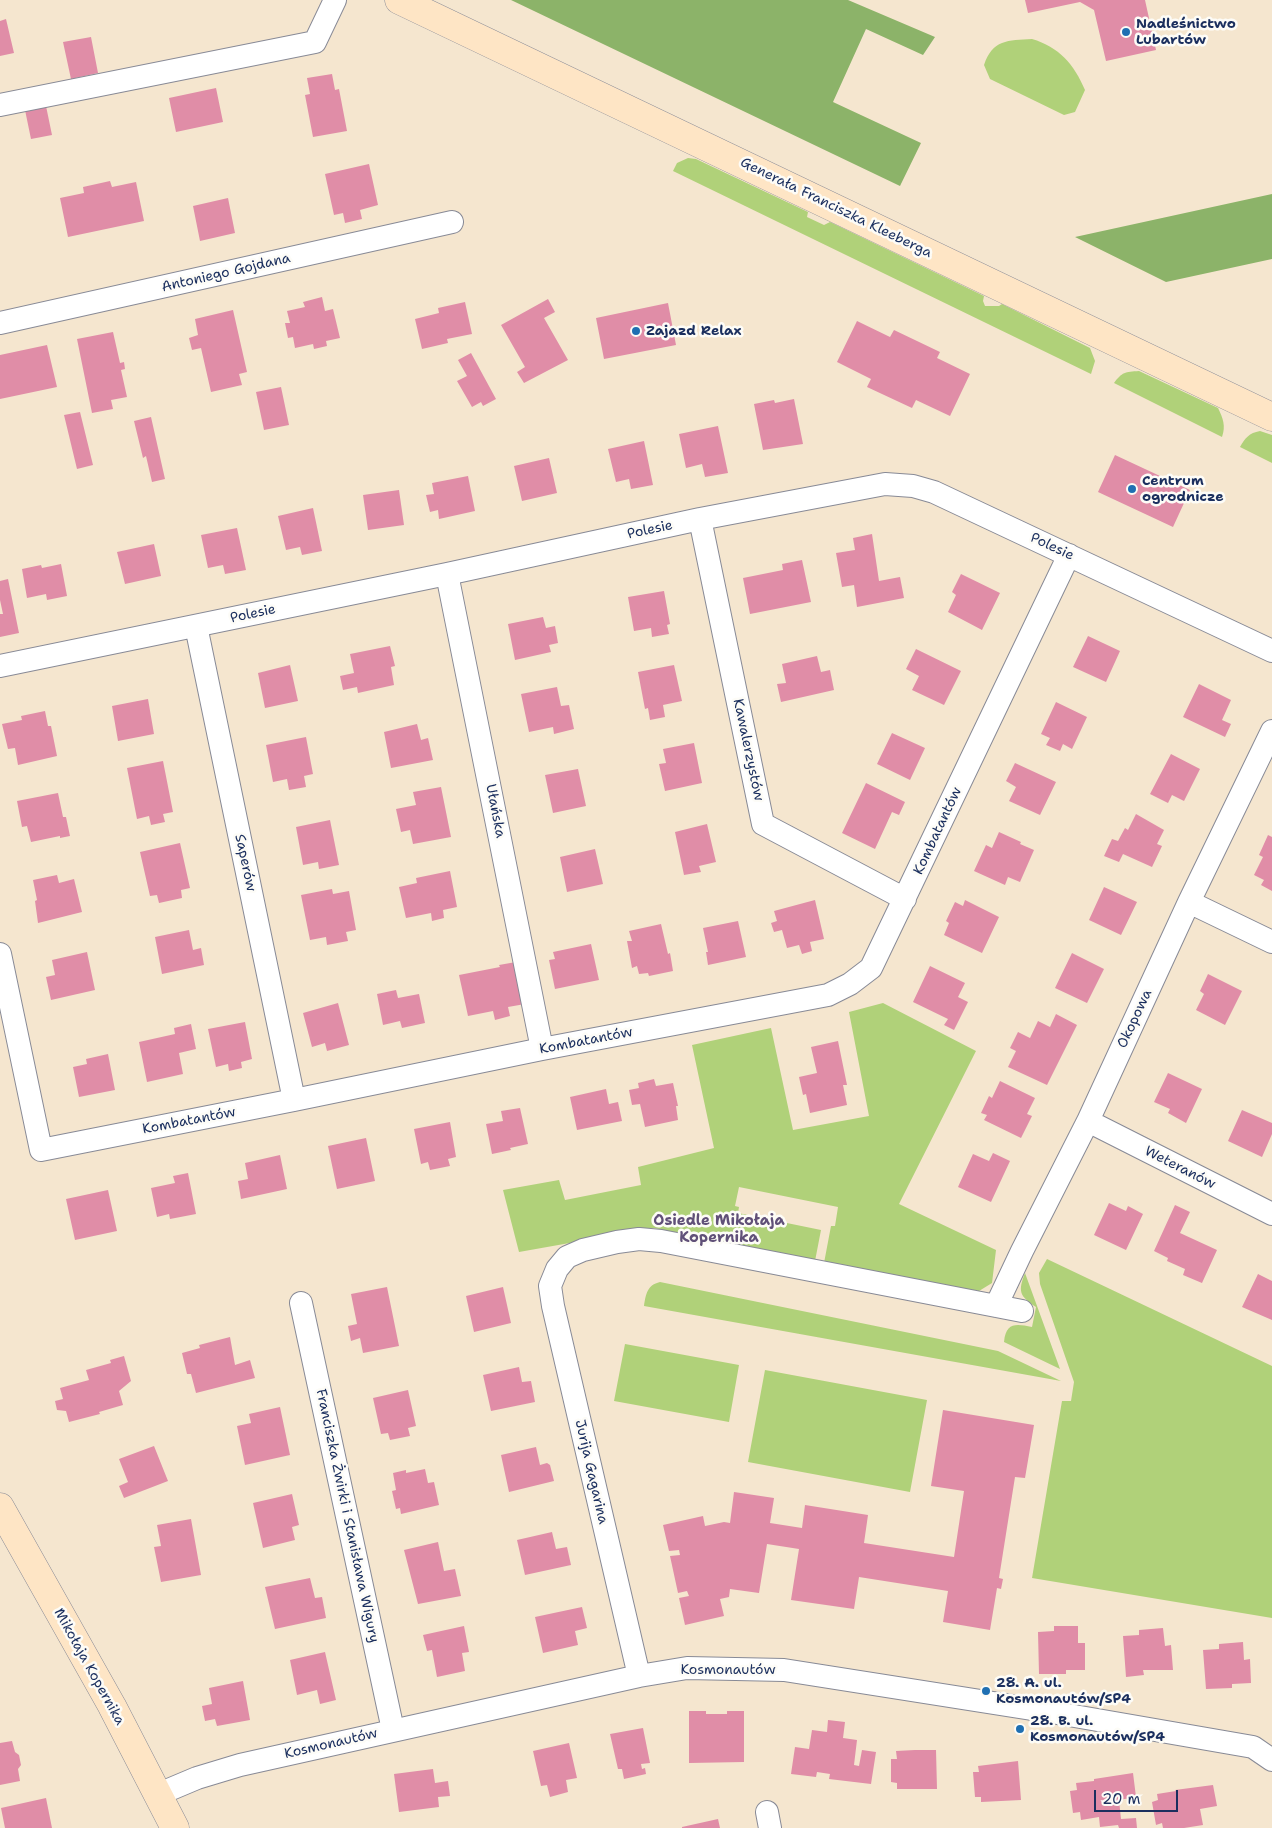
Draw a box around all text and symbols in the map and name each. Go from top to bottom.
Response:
place label: Nadleśnictwo Lubartów [1136,16,1236,48]
marker: Nadleśnictwo Lubartów [1120,26,1132,38]
street label: Generała Franciszka Kleeberga [737,154,935,262]
street label: Antoniego Gojdana [160,250,292,296]
place label: Zajazd Relax [646,323,742,339]
marker: Zajazd Relax [630,325,642,337]
place label: Centrum ogrodnicze [1142,473,1224,506]
marker: Centrum ogrodnicze [1126,483,1138,495]
street label: Polesie [626,517,674,543]
street label: Polesie [1028,530,1076,564]
street label: Polesie [229,601,277,627]
street label: Kawalerzystów [729,697,767,803]
street label: Ułańska [482,783,508,839]
street label: Kombatantów [910,785,966,877]
street label: Saperów [231,833,259,893]
street label: Okopowa [1114,987,1156,1051]
street label: Kombatantów [538,1024,634,1058]
street label: Kombatantów [141,1104,237,1138]
street label: Weteranów [1142,1143,1218,1193]
district label: Osiedle Mikołaja Kopernika [653,1212,785,1247]
street label: Franciszka Żwirki i Stanisława Wigury [312,1388,382,1644]
street label: Jurija Gagarina [571,1418,611,1526]
street label: Mikołaja Kopernika [50,1606,128,1728]
street label: Kosmonautów [680,1662,776,1678]
place label: 28. A. ul. Kosmonautów/SP4 [996,1675,1131,1708]
marker: 28. A. ul. Kosmonautów/SP4 [980,1685,992,1697]
place label: 28. B. ul. Kosmonautów/SP4 [1030,1713,1165,1745]
marker: 28. B. ul. Kosmonautów/SP4 [1014,1723,1026,1735]
street label: Kosmonautów [283,1725,379,1763]
scale bar [1097,1780,1181,1812]
text: 20 m [1102,1789,1141,1809]

